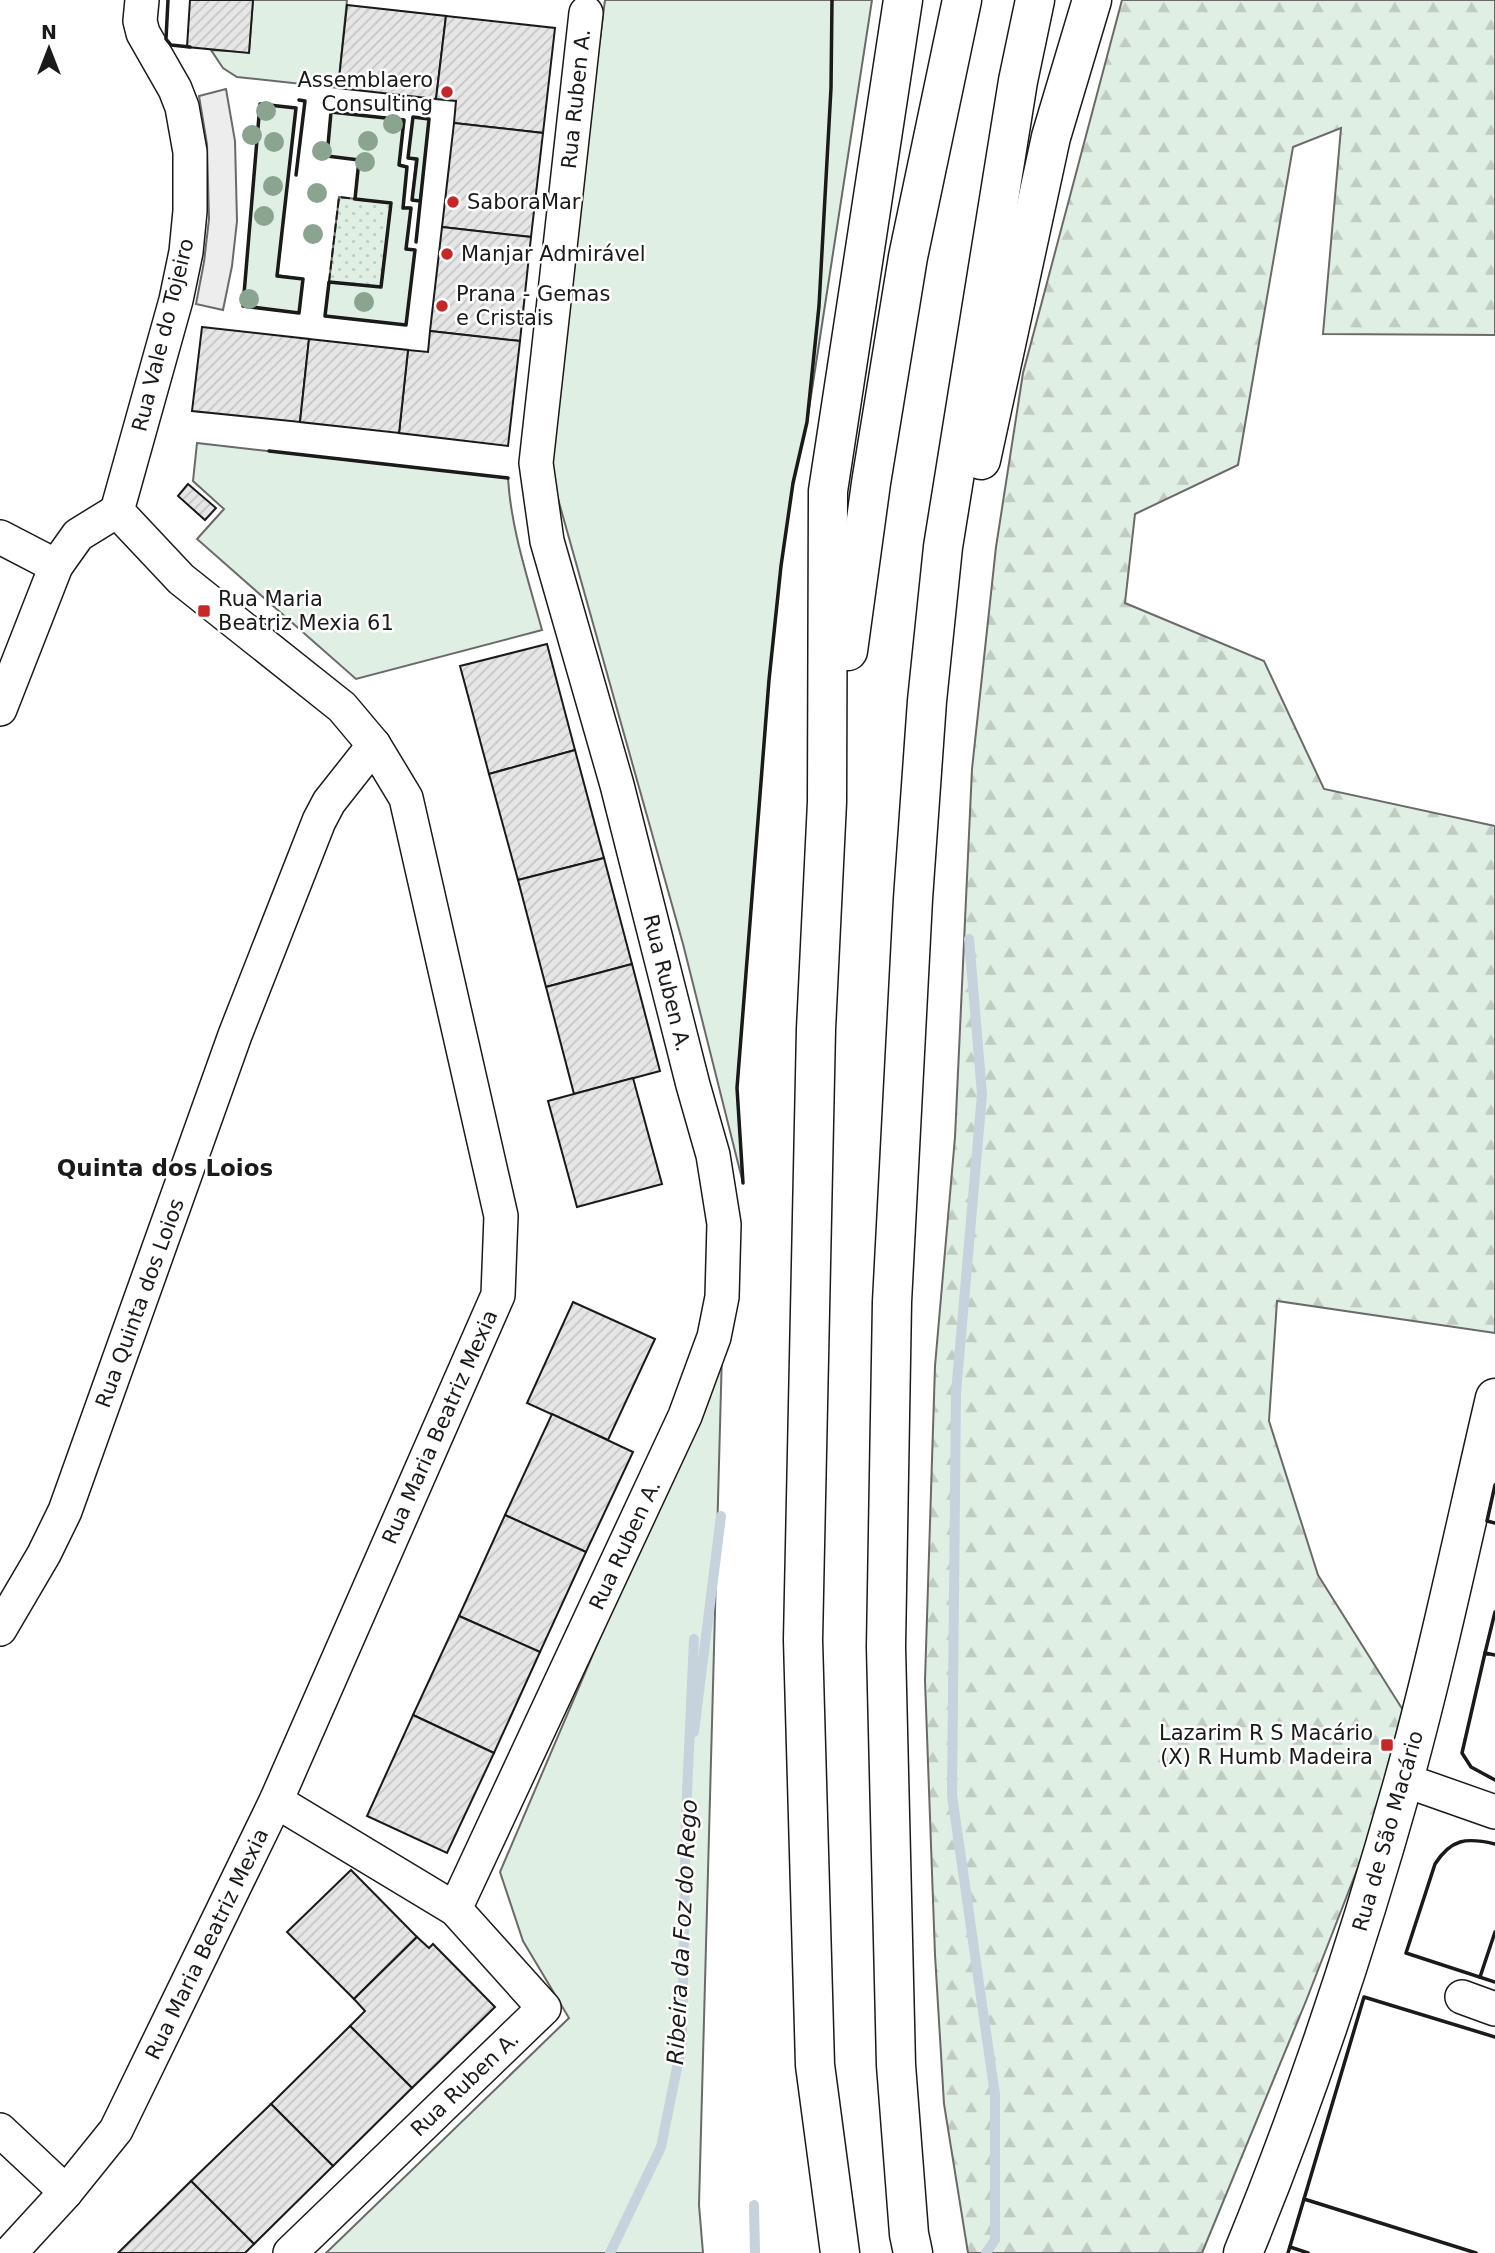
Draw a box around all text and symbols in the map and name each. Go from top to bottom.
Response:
north arrow [14,14,84,84]
text: N [41,21,57,43]
street label: Rua Ruben A. [557,28,595,170]
place label: Assemblaero Consulting [297,68,433,116]
marker: Assemblaero Consulting [439,84,455,100]
place label: SaboraMar [467,190,581,214]
marker: SaboraMar [445,194,461,210]
street label: Rua Vale do Tojeiro [127,236,199,434]
place label: Manjar Admirável [461,242,646,266]
marker: Manjar Admirável [439,246,455,262]
place label: Prana - Gemas e Cristais [456,282,610,330]
marker: Prana - Gemas e Cristais [434,298,450,314]
place label: Rua Maria Beatriz Mexia 61 [218,587,394,635]
marker: Rua Maria Beatriz Mexia 61 [196,603,212,619]
street label: Rua Ruben A. [638,912,696,1054]
district label: Quinta dos Loios [57,1155,273,1181]
street label: Rua Quinta dos Loios [91,1195,189,1411]
street label: Rua Maria Beatriz Mexia [377,1306,503,1548]
street label: Rua Ruben A. [584,1476,666,1614]
place label: Lazarim R S Macário (X) R Humb Madeira [1159,1721,1373,1769]
street label: Rua de São Macário [1348,1728,1428,1934]
marker: Lazarim R S Macário (X) R Humb Madeira [1379,1737,1395,1753]
water label: Ribeira da Foz do Rego [662,1799,702,2065]
street label: Rua Maria Beatriz Mexia [141,1825,273,2063]
street label: Rua Ruben A. [406,2027,524,2141]

